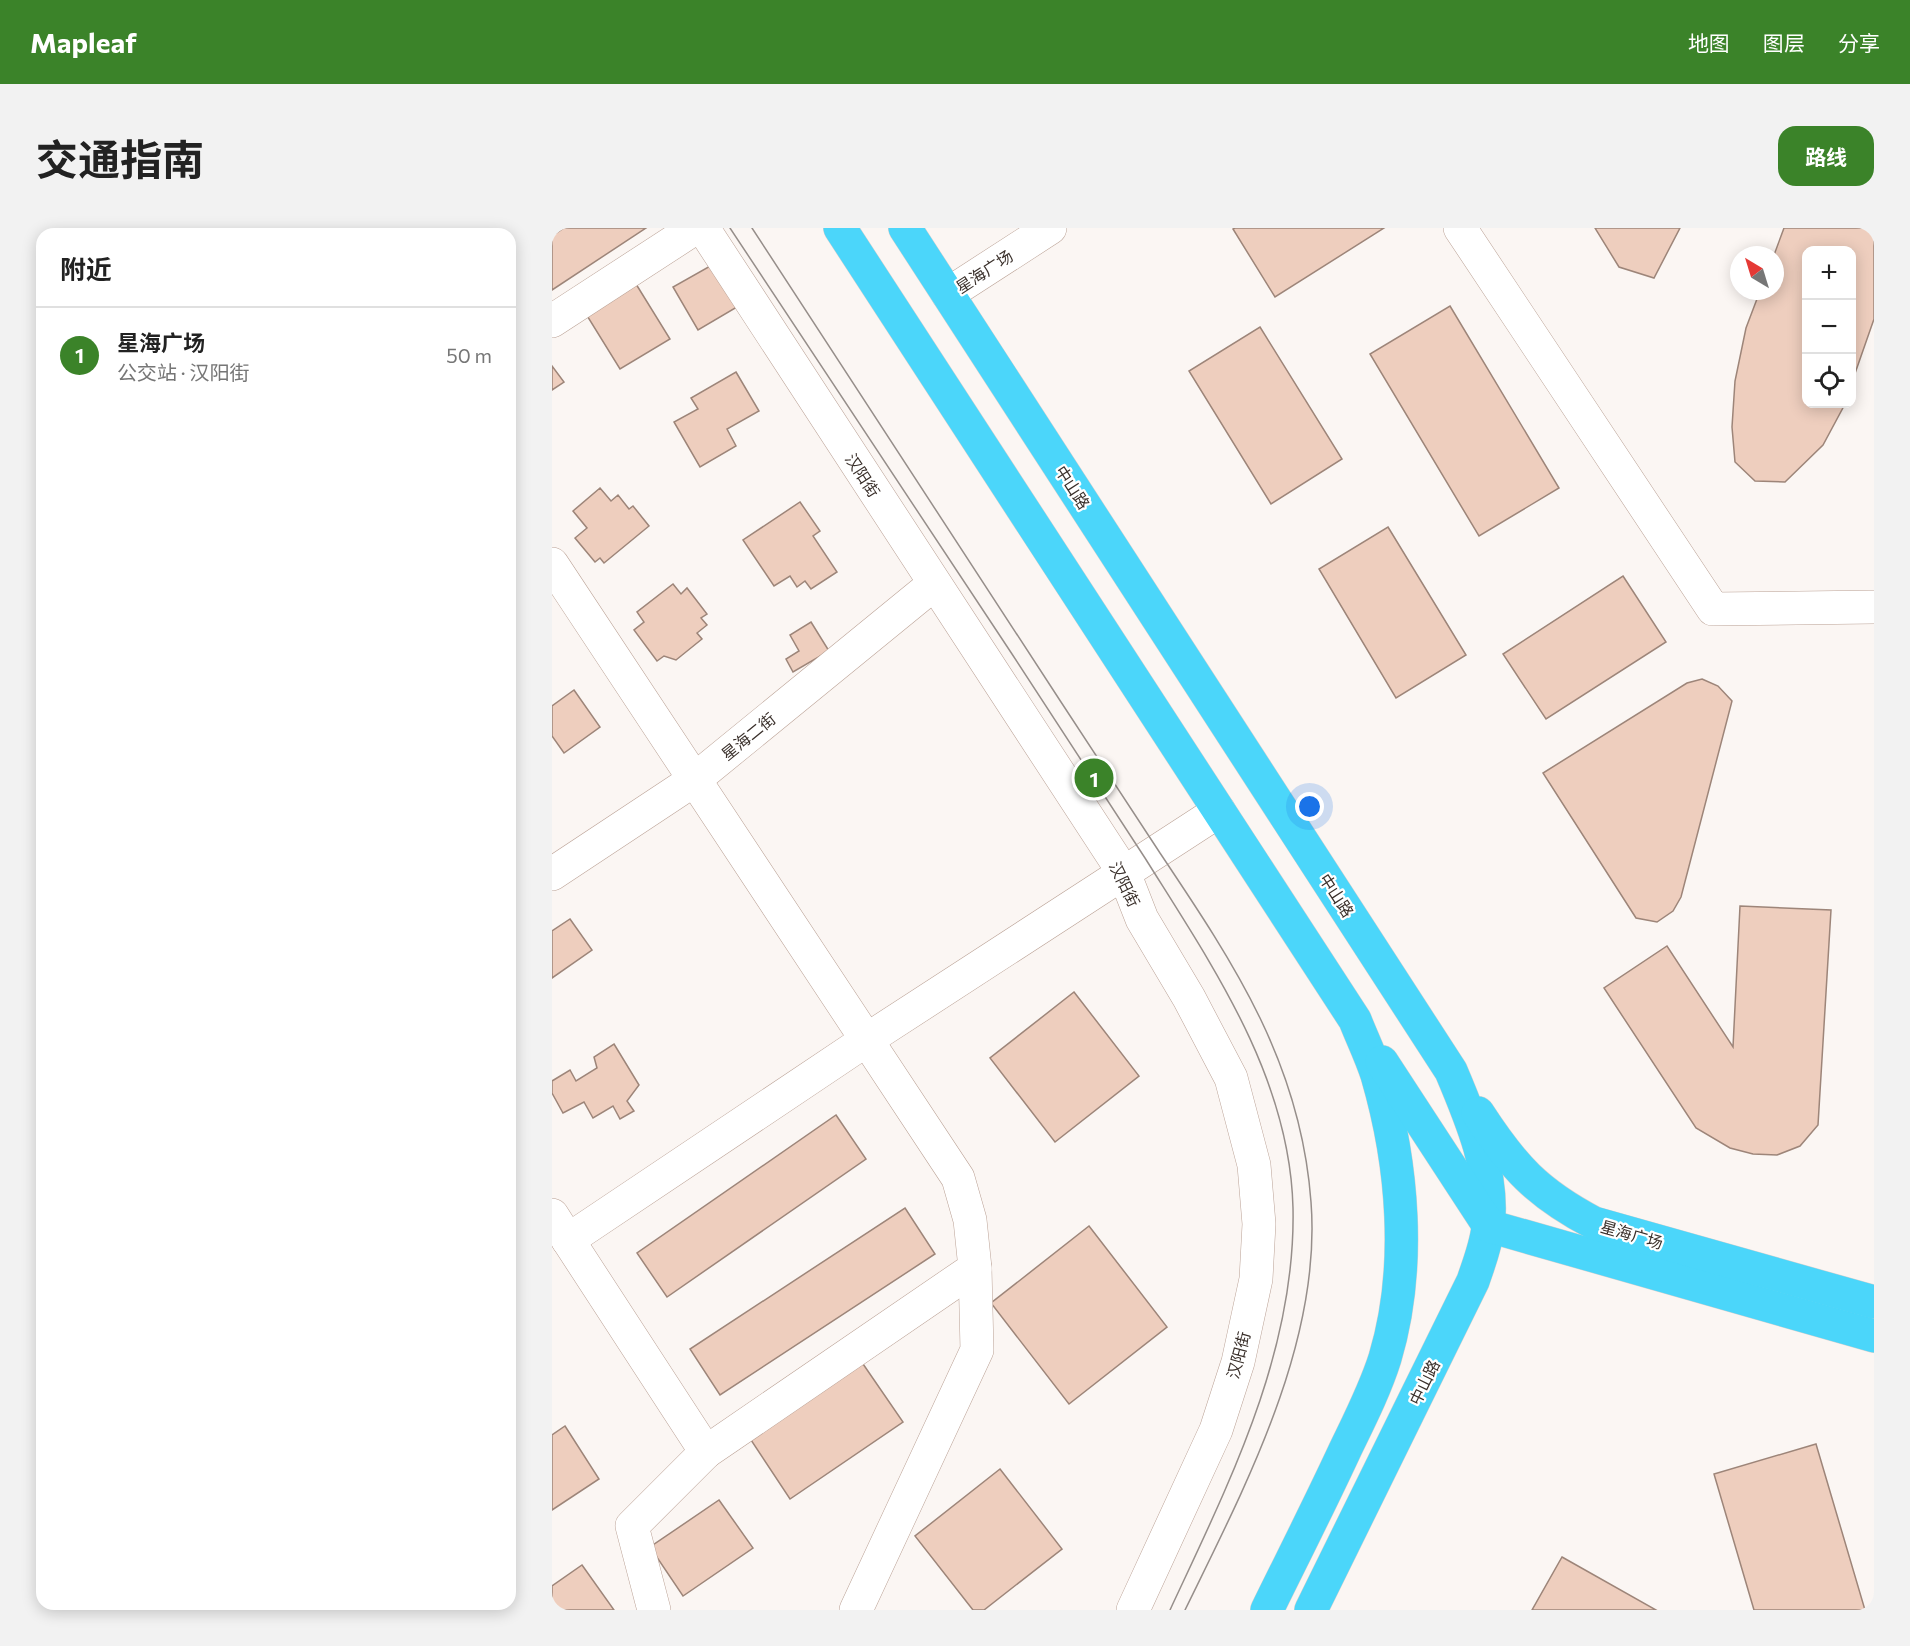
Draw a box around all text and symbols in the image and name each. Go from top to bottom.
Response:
text: Mapleaf [30,25,137,59]
text: 地图 [1688,30,1730,55]
text: 图层 [1763,30,1805,55]
text: 分享 [1838,30,1880,55]
button: 路线 [1778,126,1874,186]
text: 交通指南 [36,132,204,184]
street label: 星海广场 [952,246,1016,296]
north arrow [1730,246,1784,300]
map controls [1802,246,1856,408]
button: + [1802,246,1856,300]
text: 附近 [60,253,112,284]
button: − [1802,300,1856,354]
text: 星海广场 [117,329,205,356]
text: 1 [75,343,84,367]
text: 50 m [446,343,492,367]
button: locate [1802,354,1856,408]
text: 公交站 · 汉阳街 [117,360,249,384]
street label: 汉阳街 [842,450,884,500]
street label: 中山路 [1052,462,1094,512]
street label: 星海二街 [717,708,779,764]
pin: 1 [1074,756,1114,800]
your location [1295,792,1324,821]
street label: 汉阳街 [1106,858,1144,910]
street label: 中山路 [1316,870,1358,920]
street label: 星海广场 [1599,1216,1665,1252]
street label: 汉阳街 [1223,1329,1253,1381]
street label: 中山路 [1405,1356,1443,1408]

